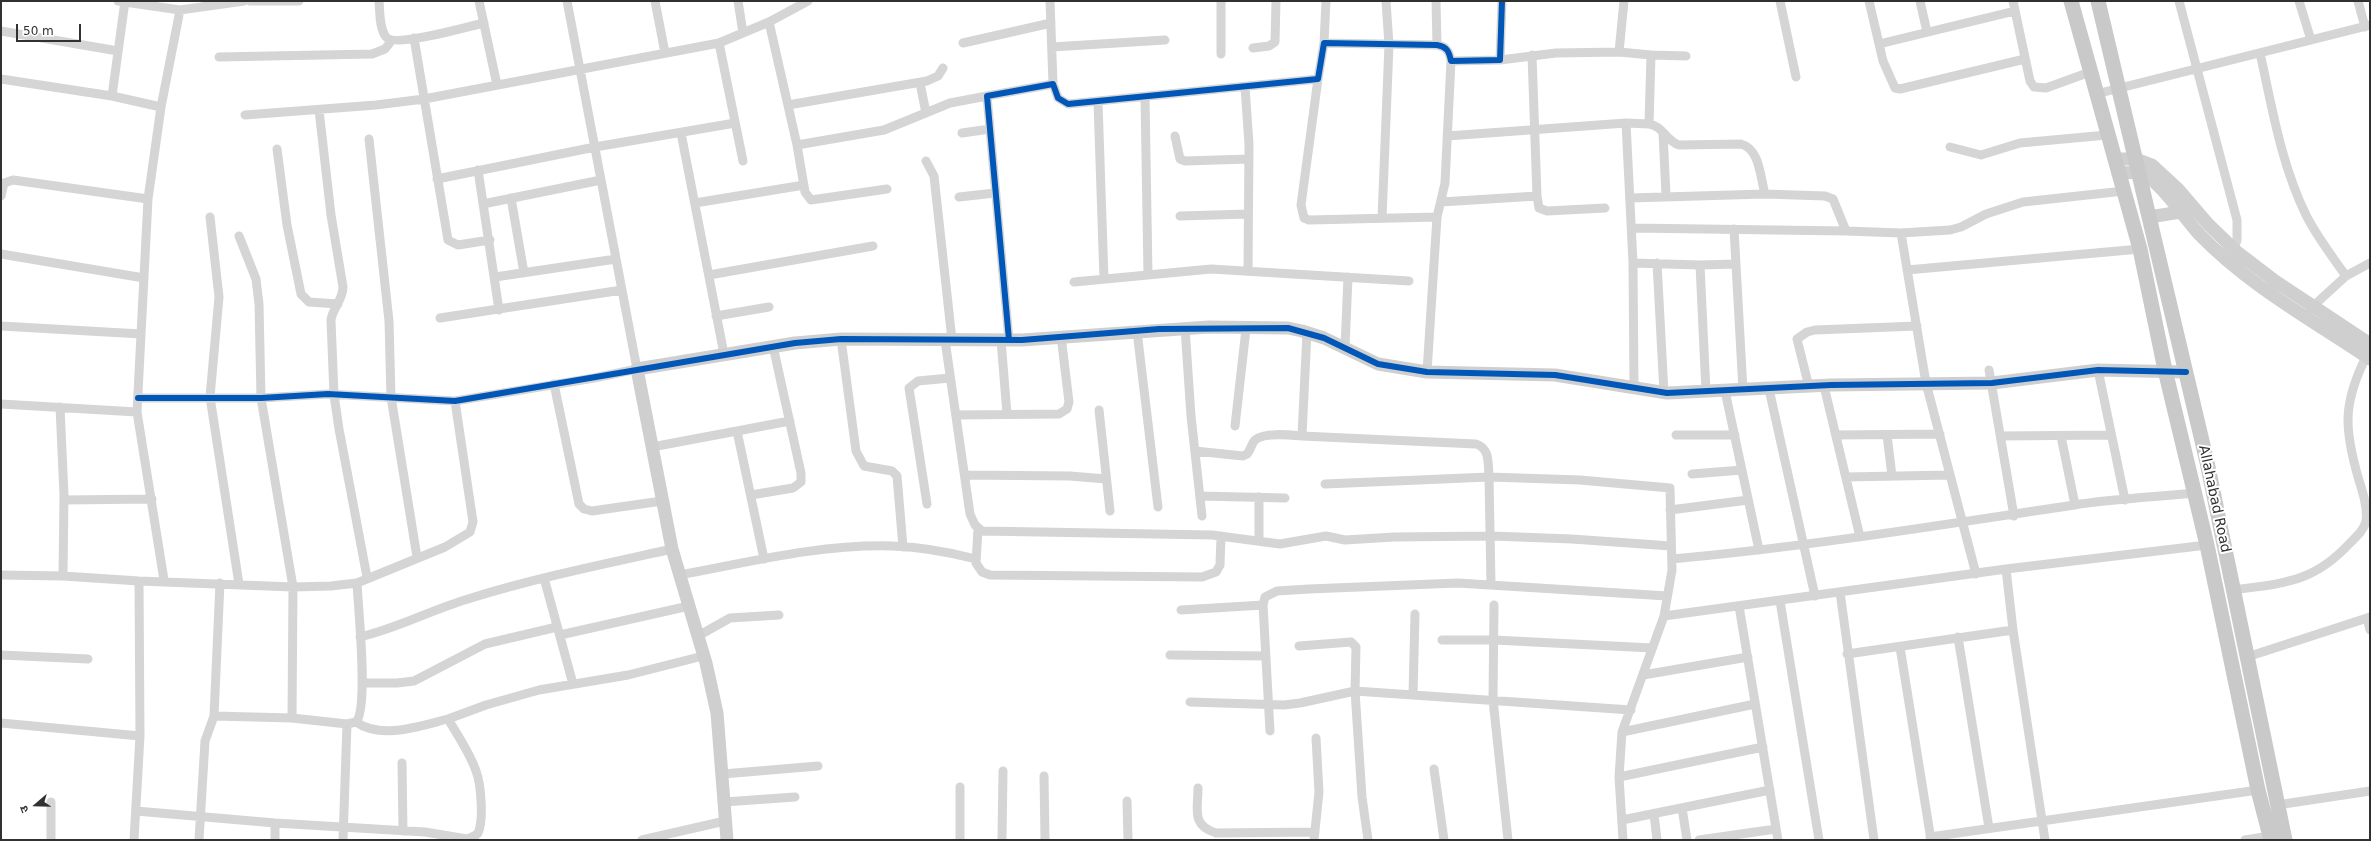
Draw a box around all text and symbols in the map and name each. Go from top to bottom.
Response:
scale bar [18,16,83,42]
text: 50 m [23,24,54,38]
street label: Allahabad Road [2194,444,2234,554]
north arrow [16,785,56,825]
text: उ [17,804,31,815]

